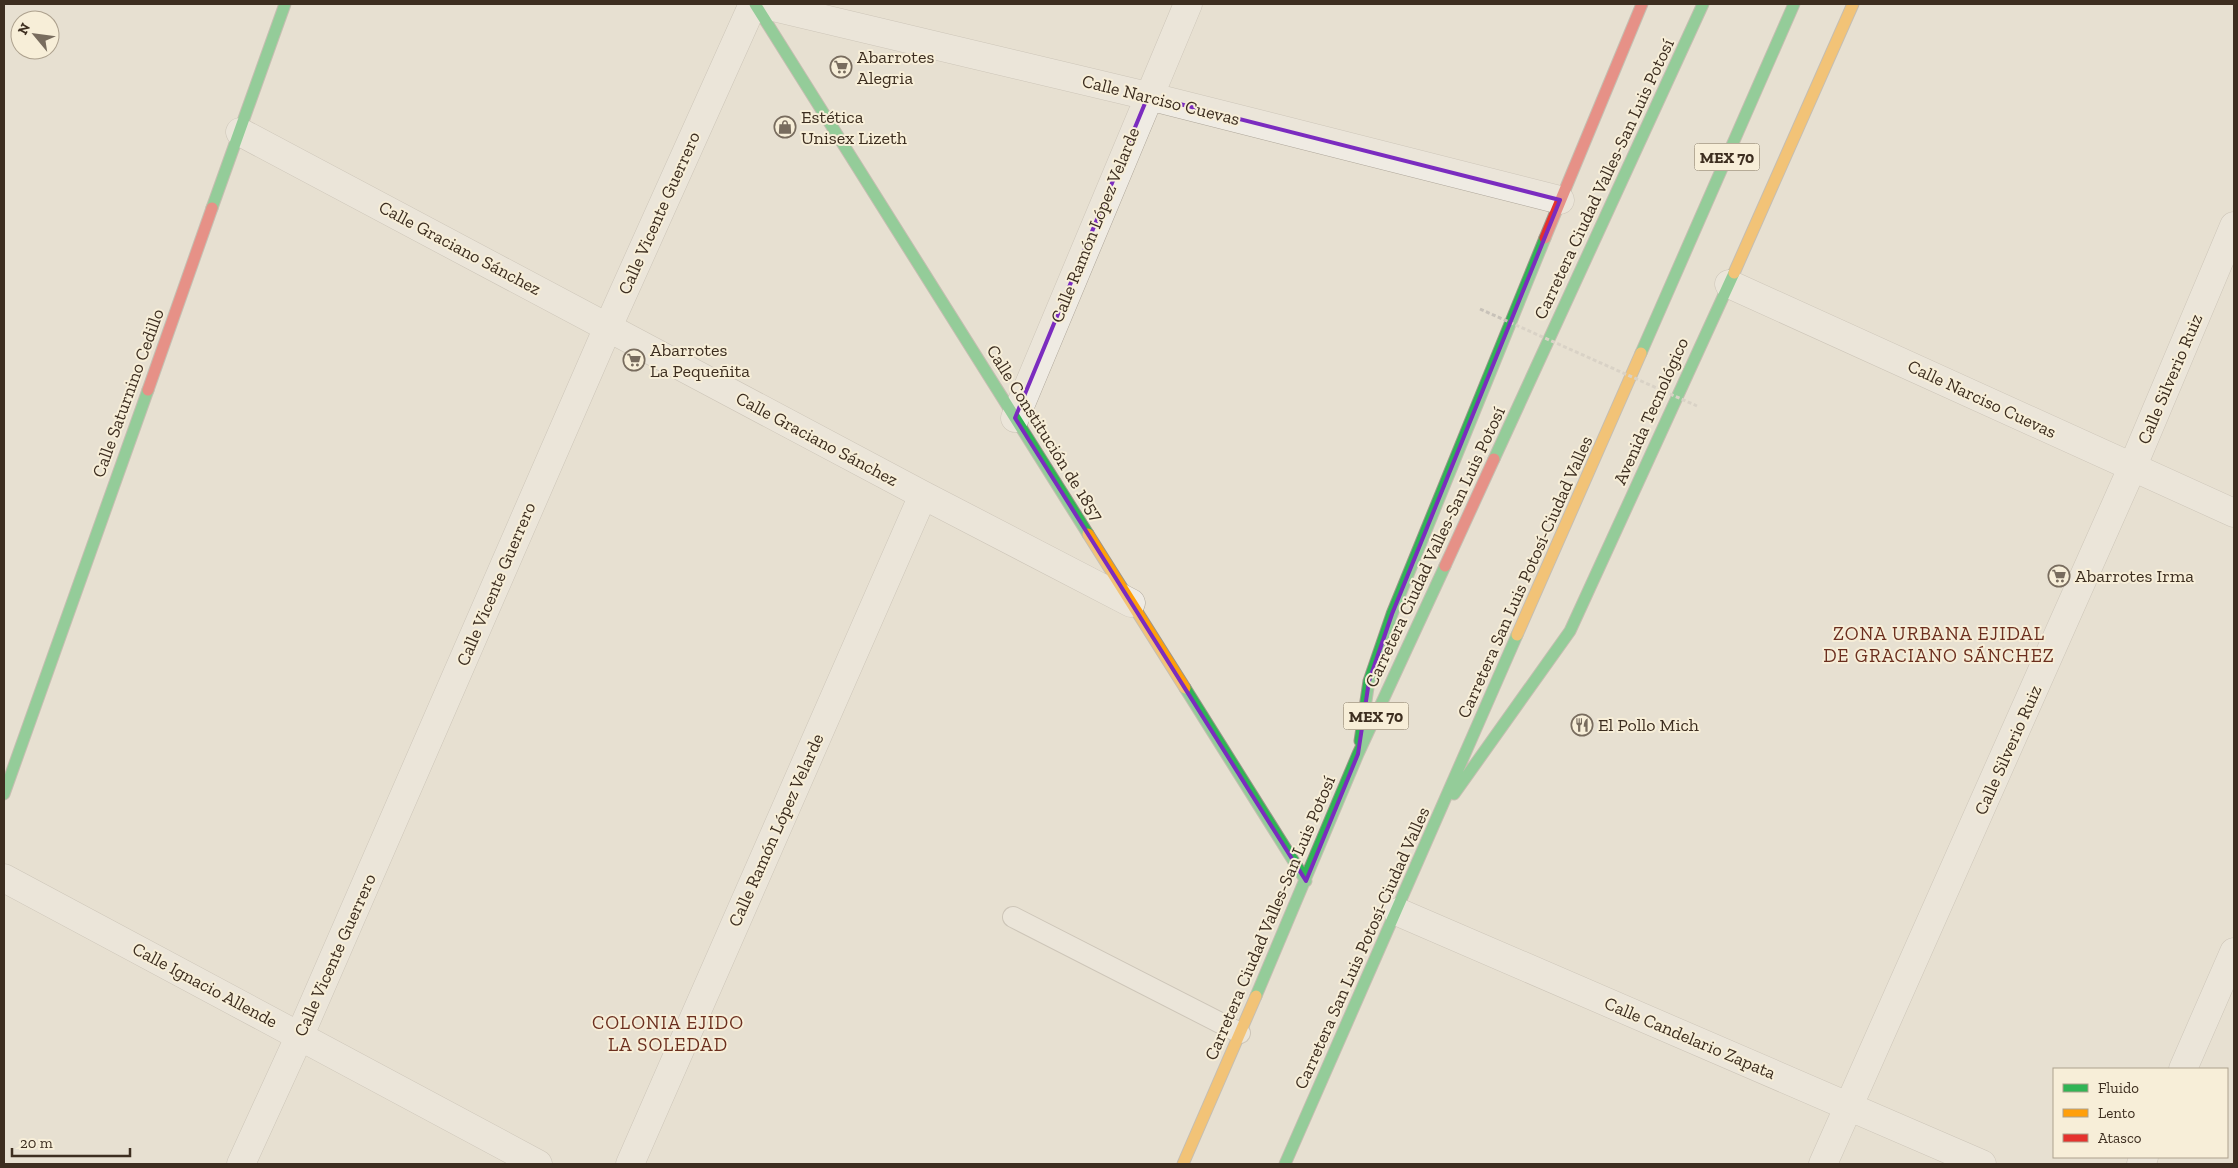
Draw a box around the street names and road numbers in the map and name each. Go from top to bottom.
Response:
street label: Carretera Ciudad Valles-San Luis Potosí [1529,35,1679,323]
street label: Calle Narciso Cuevas [1080,70,1242,130]
street label: Calle Ramón López Velarde [1046,124,1144,326]
street label: Calle Vicente Guerrero [613,128,705,298]
road number: MEX 70 [1694,144,1760,170]
street label: Calle Graciano Sánchez [375,196,545,300]
street label: Calle Saturnino Cedillo [87,306,169,480]
street label: Calle Silverio Ruiz [2133,311,2207,447]
street label: Avenida Tecnológico [1609,334,1693,488]
street label: Calle Constitución de 1857 [982,341,1109,526]
street label: Calle Narciso Cuevas [1904,355,2060,443]
street label: Calle Graciano Sánchez [732,387,902,491]
street label: Carretera Ciudad Valles-San Luis Potosí [1360,403,1510,691]
street label: Carretera San Luis Potosí-Ciudad Valles [1453,432,1597,722]
street label: Calle Vicente Guerrero [452,499,540,669]
street label: Calle Silverio Ruiz [1970,682,2046,818]
road number: MEX 70 [1344,702,1408,729]
street label: Calle Ramón López Velarde [723,730,829,930]
street label: Carretera Ciudad Valles-San Luis Potosí [1200,772,1340,1064]
street label: Carretera San Luis Potosí-Ciudad Valles [1290,803,1434,1093]
street label: Calle Vicente Guerrero [289,870,381,1040]
street label: Calle Ignacio Allende [129,937,281,1033]
street label: Calle Candelario Zapata [1601,992,1779,1084]

